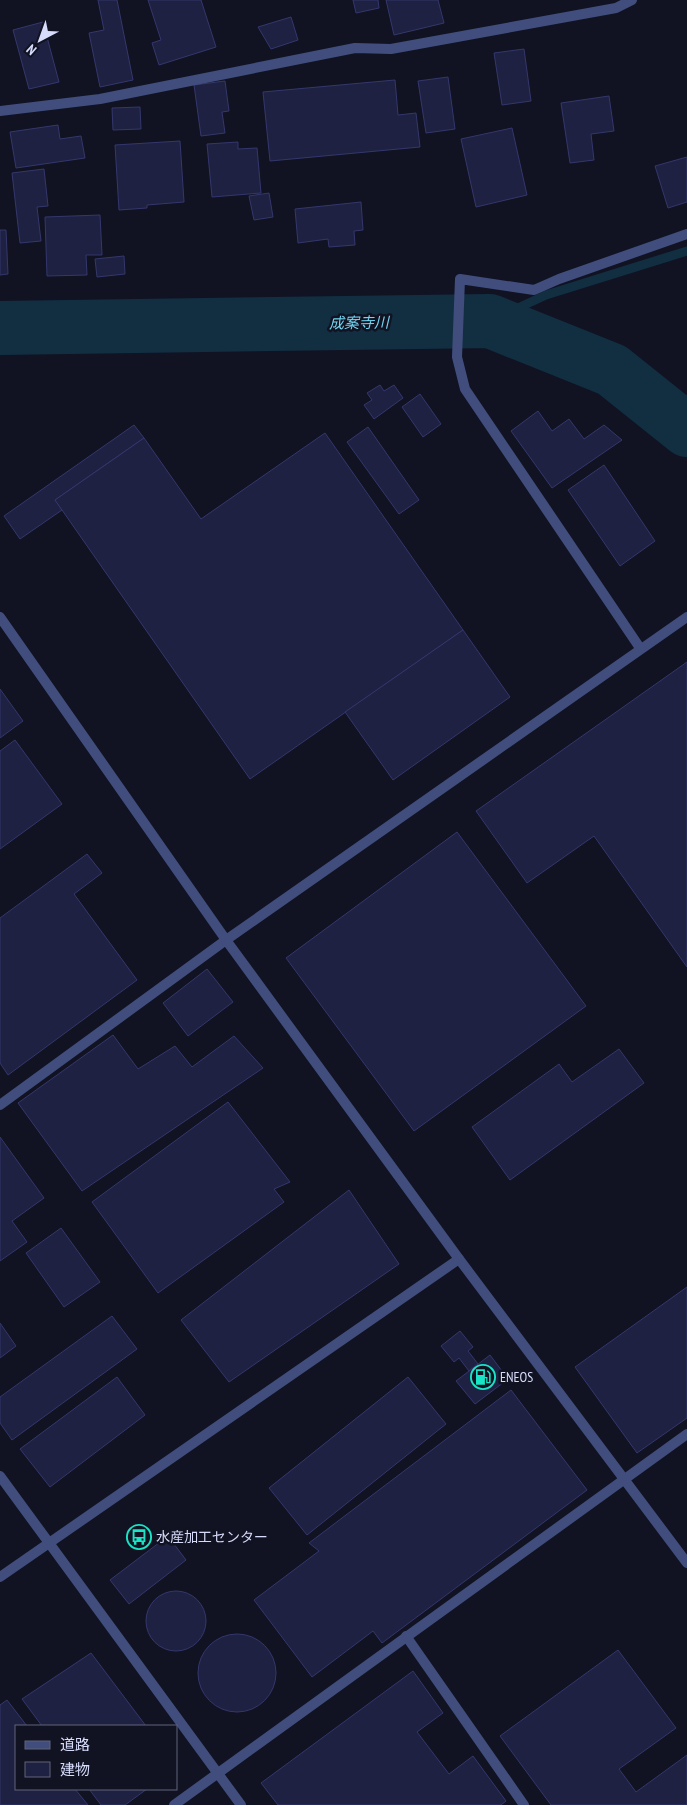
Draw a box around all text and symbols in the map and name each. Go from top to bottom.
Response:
north arrow [15,15,65,65]
text: N [23,41,40,59]
water label: 成案寺川 [329,312,391,333]
fuel station icon: ENEOS [470,1364,496,1390]
place label: ENEOS [500,1368,533,1386]
bus stop icon: 水産加工センター [126,1524,152,1550]
place label: 水産加工センター [156,1528,268,1546]
legend [15,1725,178,1790]
text: 道路 [60,1735,90,1754]
text: 建物 [60,1760,90,1779]

